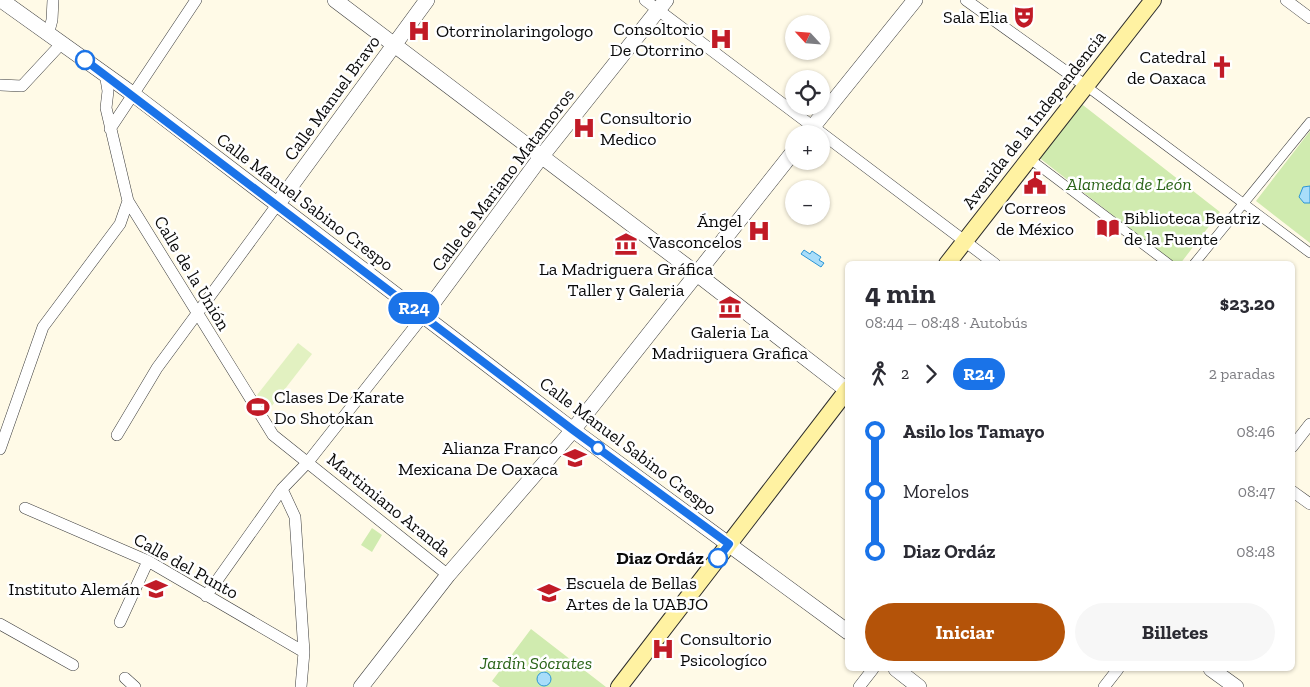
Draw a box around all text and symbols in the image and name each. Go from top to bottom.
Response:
theatre icon: Sala Elia [1011,4,1037,30]
place label: Sala Elia [943,6,1008,28]
north arrow [785,15,830,60]
map controls [785,15,830,225]
hospital icon: Otorrinolaringologo [406,18,432,44]
place label: Consoltorio De Otorrino [610,18,704,61]
place label: Otorrinolaringologo [436,20,593,42]
hospital icon: Consoltorio De Otorrino [708,26,734,52]
street label: Avenida de la Independencia [958,26,1111,213]
street label: Calle Manuel Bravo [279,31,385,165]
place label: Catedral de Oaxaca [1127,46,1206,89]
unlabelled marker [75,50,95,70]
church icon: Catedral de Oaxaca [1209,54,1235,80]
button: locate [785,70,830,115]
street label: Calle de Mariano Matamoros [427,84,579,276]
place label: Consultorio Medico [600,107,692,150]
hospital icon: Consultorio Medico [571,115,597,141]
button: + [785,125,830,170]
street label: Calle Manuel Sabino Crespo [212,128,398,276]
public building icon: Correos de México [1022,170,1048,196]
park label: Alameda de León [1065,173,1192,195]
button: − [785,180,830,225]
place label: Correos de México [996,197,1074,240]
place label: Biblioteca Beatriz de la Fuente [1124,207,1260,250]
place label: Ángel Vasconcelos [647,210,742,253]
street label: Calle de la Unión [149,212,235,335]
library icon: Biblioteca Beatriz de la Fuente [1095,215,1121,241]
hospital icon: Ángel Vasconcelos [746,218,772,244]
museum icon: La Madriguera Gráfica Taller y Galeria [613,231,639,257]
place label: La Madriguera Gráfica Taller y Galeria [539,258,713,301]
text: 4 min [865,277,936,310]
line badge: R24 [385,292,443,324]
text: $23.20 [1220,292,1275,315]
museum icon: Galeria La Madriiguera Grafica [717,294,743,320]
text: R24 [398,297,430,319]
text: 08:44 – 08:48 · Autobús [865,313,1028,332]
place label: Galeria La Madriiguera Grafica [652,321,809,364]
icon: walk [865,360,893,388]
icon: forward [917,360,945,388]
text: R24 [963,363,995,385]
text: 2 [901,364,909,383]
text: 2 paradas [1209,364,1275,383]
street label: Calle Manuel Sabino Crespo [535,372,721,520]
place label: Clases De Karate Do Shotokan [274,386,404,429]
sports icon: Clases De Karate Do Shotokan [245,394,271,420]
text: Asilo los Tamayo [903,420,1044,443]
text: 08:46 [1236,422,1275,441]
place label: Alianza Franco Mexicana De Oaxaca [398,437,558,480]
unlabelled marker [591,441,605,455]
school or university icon: Alianza Franco Mexicana De Oaxaca [562,445,588,471]
street label: Martimiano Aranda [323,448,456,562]
text: Morelos [903,480,969,503]
text: 08:47 [1238,482,1275,501]
street label: Calle del Punto [130,528,242,604]
text: Diaz Ordáz [903,540,996,563]
text: 08:48 [1236,542,1275,561]
place label: Diaz Ordáz [616,547,704,569]
marker: Diaz Ordáz [708,548,728,568]
place label: Escuela de Bellas Artes de la UABJO [566,572,708,615]
school or university icon: Instituto Alemán [143,576,169,602]
place label: Instituto Alemán [9,578,141,600]
school or university icon: Escuela de Bellas Artes de la UABJO [536,580,562,606]
button: Iniciar [865,603,1065,661]
button: Billetes [1075,603,1275,661]
place label: Consultorio Psicologíco [680,628,772,671]
hospital icon: Consultorio Psicologíco [650,636,676,662]
park label: Jardín Sócrates [479,652,592,674]

